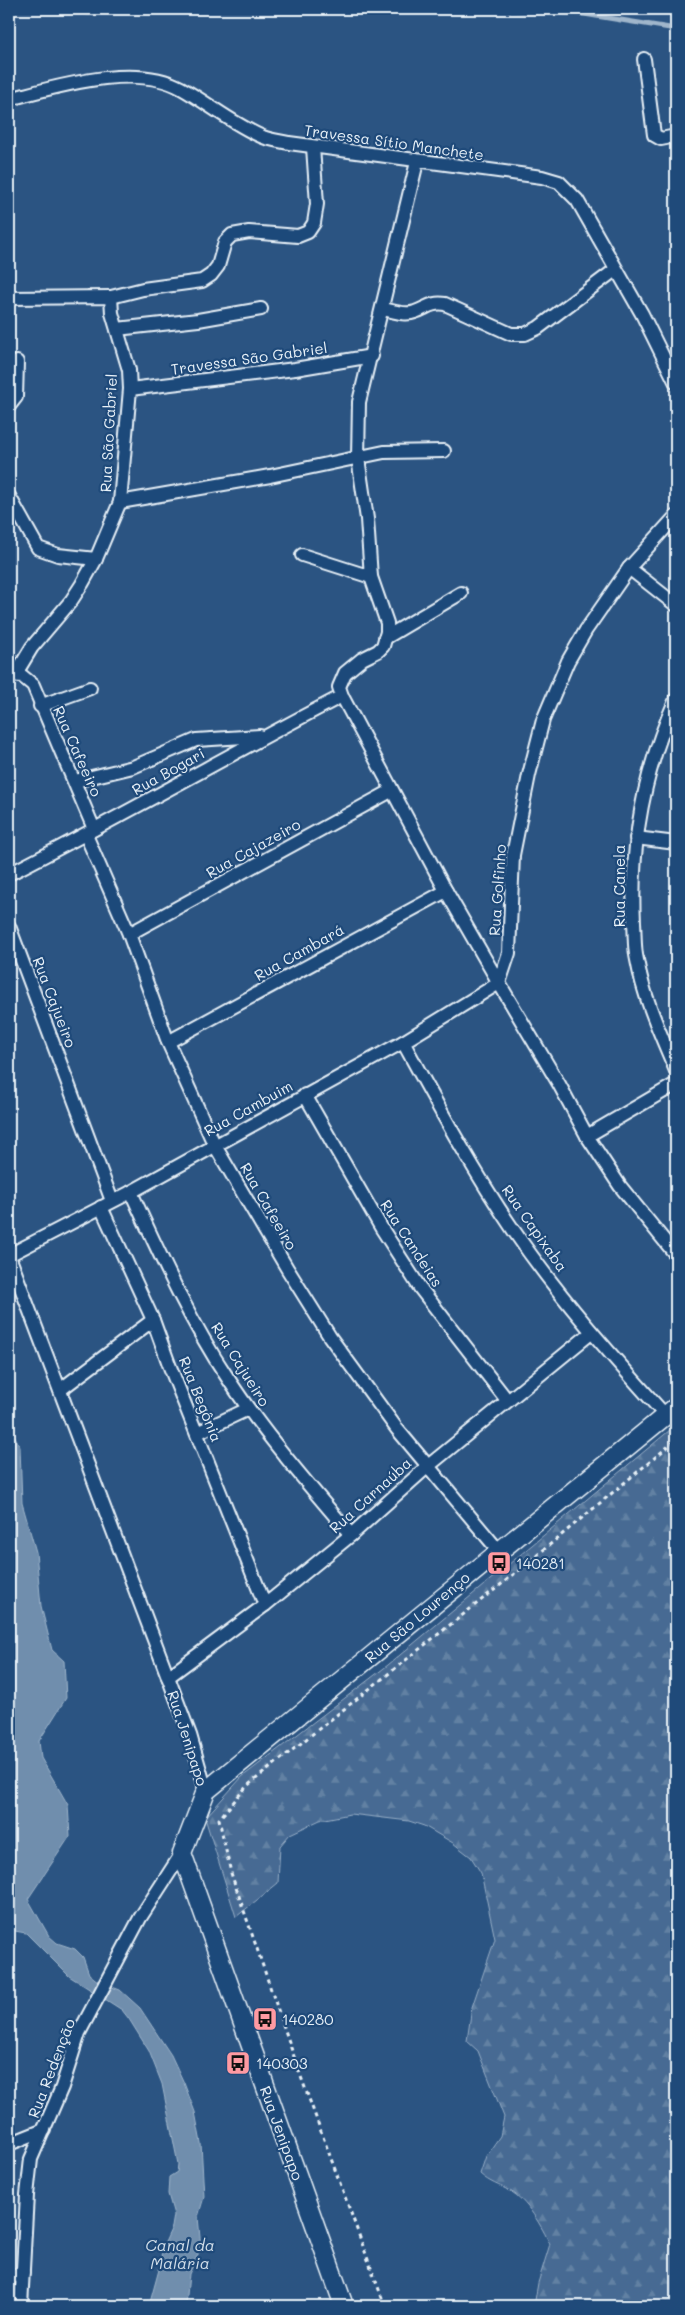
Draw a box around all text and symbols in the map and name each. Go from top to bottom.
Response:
street label: Travessa Sítio Manchete [303,119,485,165]
street label: Travessa São Gabriel [169,337,329,379]
street label: Rua São Gabriel [95,373,121,493]
street label: Rua Cafeeiro [49,702,107,800]
street label: Rua Bogari [128,743,208,799]
street label: Rua Cajazeiro [202,814,304,882]
street label: Rua Golfinho [484,843,510,937]
street label: Rua Canela [609,845,629,927]
street label: Rua Cambará [251,919,347,985]
street label: Rua Cajueiro [29,954,81,1050]
street label: Rua Cambuim [200,1075,296,1141]
street label: Rua Cafeeiro [236,1159,302,1253]
street label: Rua Capixaba [498,1181,572,1275]
street label: Rua Candeias [376,1195,448,1291]
street label: Rua Cajueiro [207,1318,275,1410]
street label: Rua Begônia [175,1353,227,1445]
street label: Rua Carnaúba [325,1453,415,1537]
bus stop icon: 140281 [486,1550,512,1576]
place label: 140281 [516,1553,565,1573]
street label: Rua São Lourenço [360,1567,474,1667]
street label: Rua Jenipapo [163,1688,213,1788]
bus stop icon: 140280 [252,2006,278,2032]
place label: 140280 [282,2009,333,2029]
street label: Rua Redenção [23,2015,79,2121]
bus stop icon: 140303 [225,2050,251,2076]
place label: 140303 [256,2053,308,2073]
street label: Rua Jenipapo [256,2083,308,2183]
water label: Canal da Malária [145,2234,215,2273]

